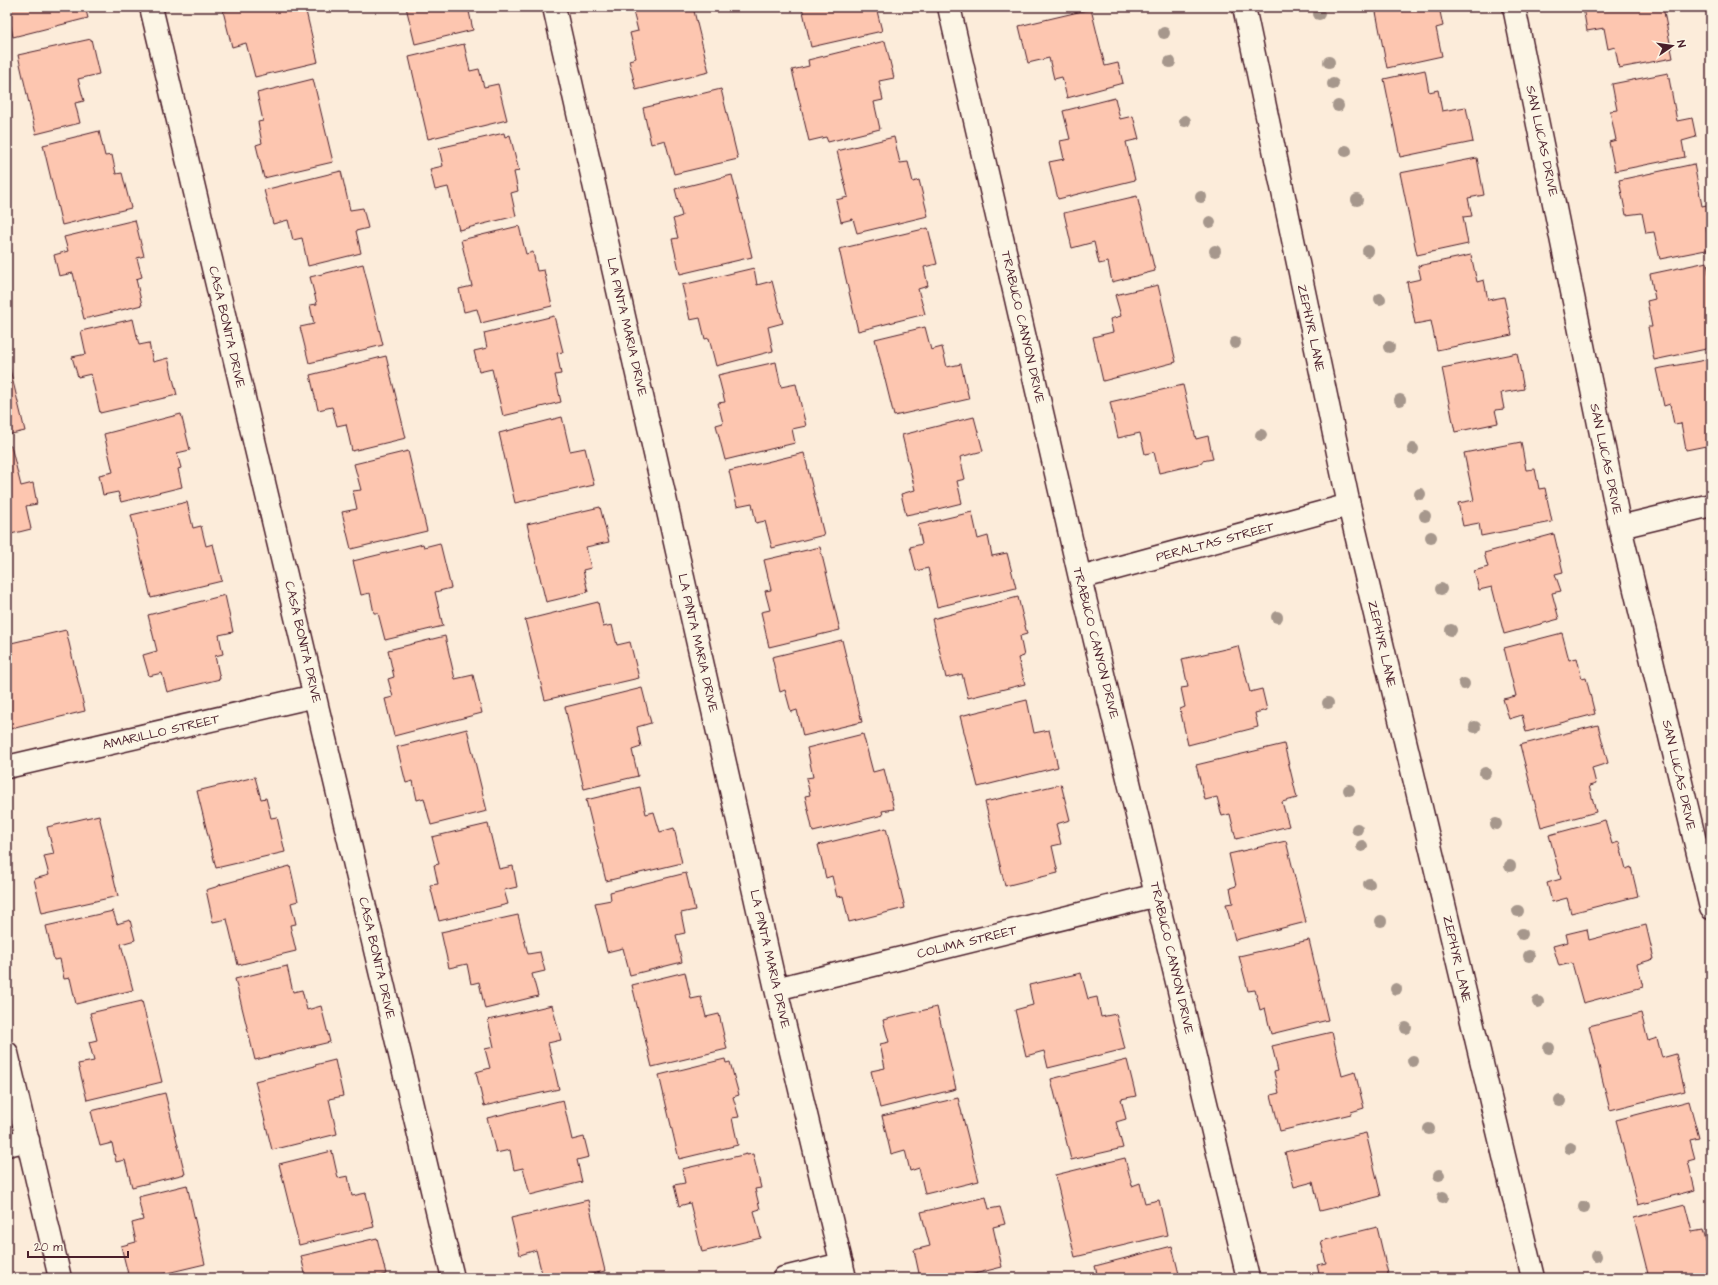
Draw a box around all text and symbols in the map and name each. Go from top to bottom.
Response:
north arrow [1652,26,1692,66]
text: N [1673,39,1689,49]
street label: SAN LUCAS DRIVE [1521,84,1563,198]
street label: TRABUCO CANYON DRIVE [997,249,1049,405]
street label: LA PINTA MARIA DRIVE [602,256,652,398]
street label: CASA BONITA DRIVE [204,264,250,390]
street label: ZEPHYR LANE [1293,283,1329,374]
street label: SAN LUCAS DRIVE [1585,402,1627,516]
street label: PERALTAS STREET [1154,517,1277,566]
street label: TRABUCO CANYON DRIVE [1068,565,1124,721]
street label: LA PINTA MARIA DRIVE [673,572,723,714]
street label: CASA BONITA DRIVE [280,579,326,705]
street label: ZEPHYR LANE [1363,599,1401,690]
street label: AMARILLO STREET [101,710,222,754]
street label: SAN LUCAS DRIVE [1658,718,1701,832]
street label: TRABUCO CANYON DRIVE [1146,880,1198,1036]
street label: LA PINTA MARIA DRIVE [745,888,795,1030]
street label: CASA BONITA DRIVE [354,895,400,1021]
street label: ZEPHYR LANE [1438,914,1476,1005]
street label: COLIMA STREET [915,921,1020,963]
scale bar [28,1233,128,1259]
text: 20 m [34,1239,63,1256]

